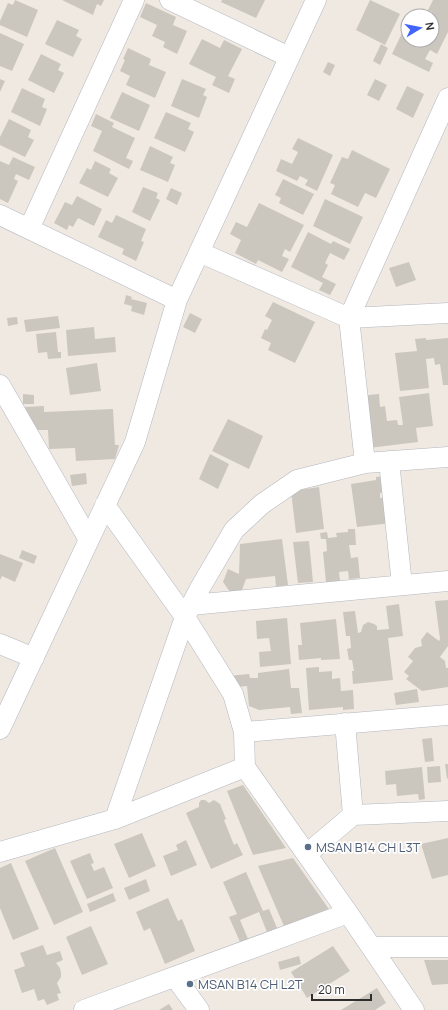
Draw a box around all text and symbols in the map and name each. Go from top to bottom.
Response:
north arrow [400,8,440,48]
text: N [422,21,438,31]
place label: MSAN B14 CH L3T [316,838,421,856]
marker: MSAN B14 CH L3T [303,842,313,852]
place label: MSAN B14 CH L2T [198,975,303,993]
scale bar [312,976,371,1002]
marker: MSAN B14 CH L2T [185,979,195,989]
text: 20 m [318,981,345,998]

